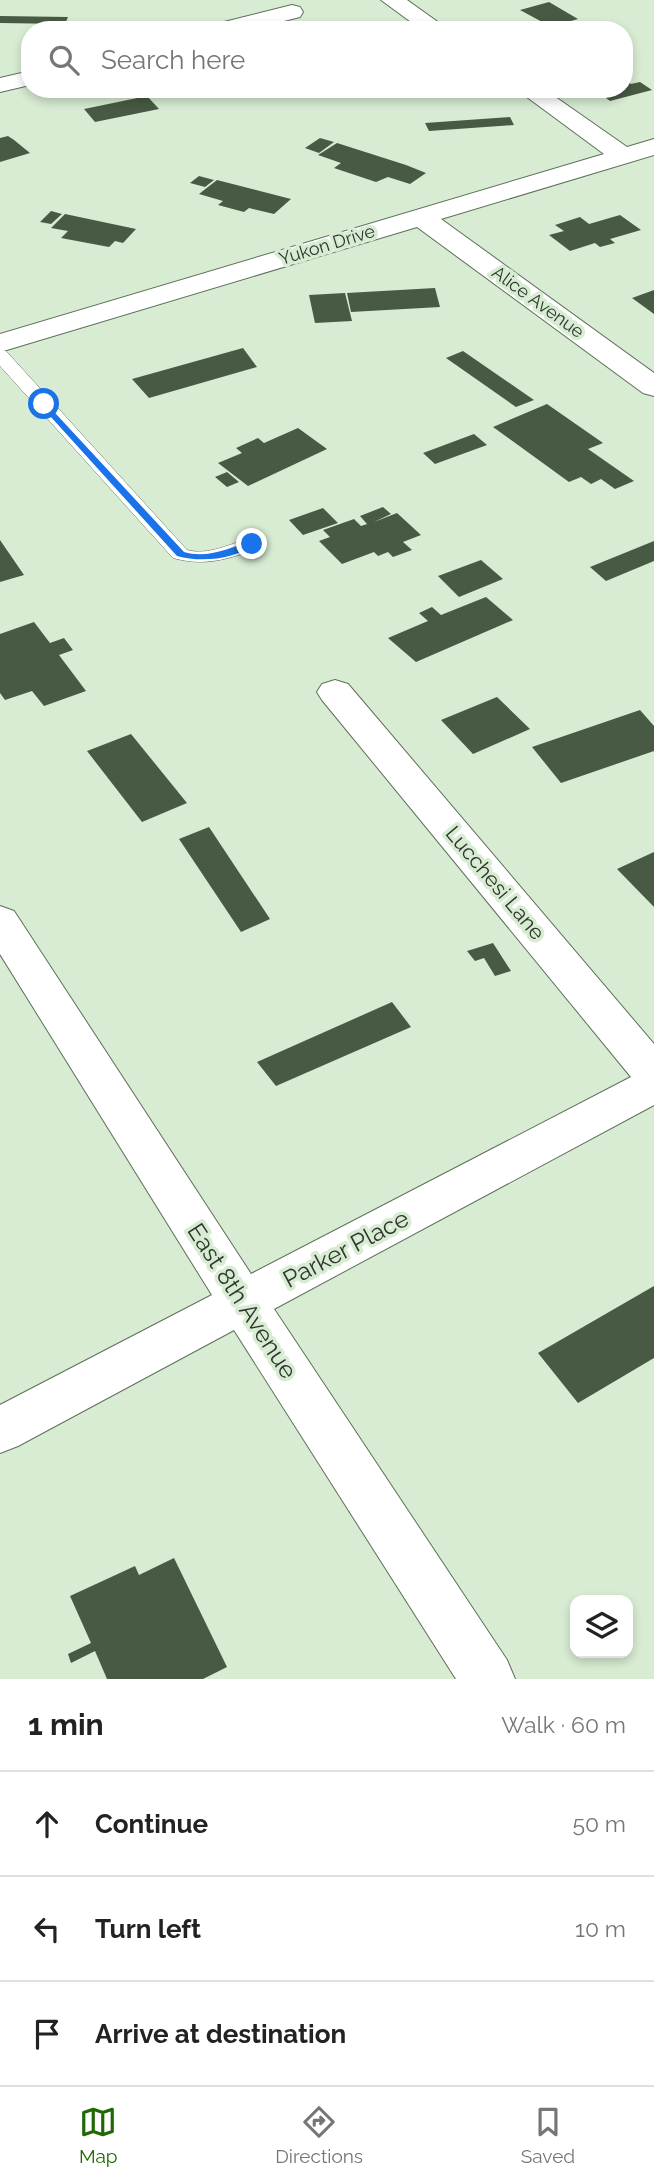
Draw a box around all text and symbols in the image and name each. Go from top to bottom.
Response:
search box [21,21,633,98]
icon: search [45,41,83,79]
text: Search here [101,45,245,75]
street label: Yukon Drive [276,220,378,269]
street label: Alice Avenue [488,261,589,342]
route start [28,388,59,419]
route end [236,528,267,559]
street label: Lucchesi Lane [441,821,550,945]
street label: Parker Place [278,1203,414,1294]
street label: East 8th Avenue [181,1218,303,1384]
map controls [570,1595,633,1658]
button: layers [570,1595,633,1658]
text: 1 min [28,1707,104,1742]
text: Walk · 60 m [501,1711,626,1738]
icon: ahead [28,1805,66,1843]
text: Continue [95,1809,208,1839]
text: 50 m [572,1810,626,1837]
icon: left [28,1910,66,1948]
text: Turn left [95,1914,201,1944]
text: 10 m [575,1915,626,1942]
icon: arrive [28,2015,66,2053]
text: Arrive at destination [95,2019,346,2049]
tab: Map [79,2103,118,2167]
tab: Directions [275,2103,363,2167]
tab: Saved [521,2103,575,2167]

